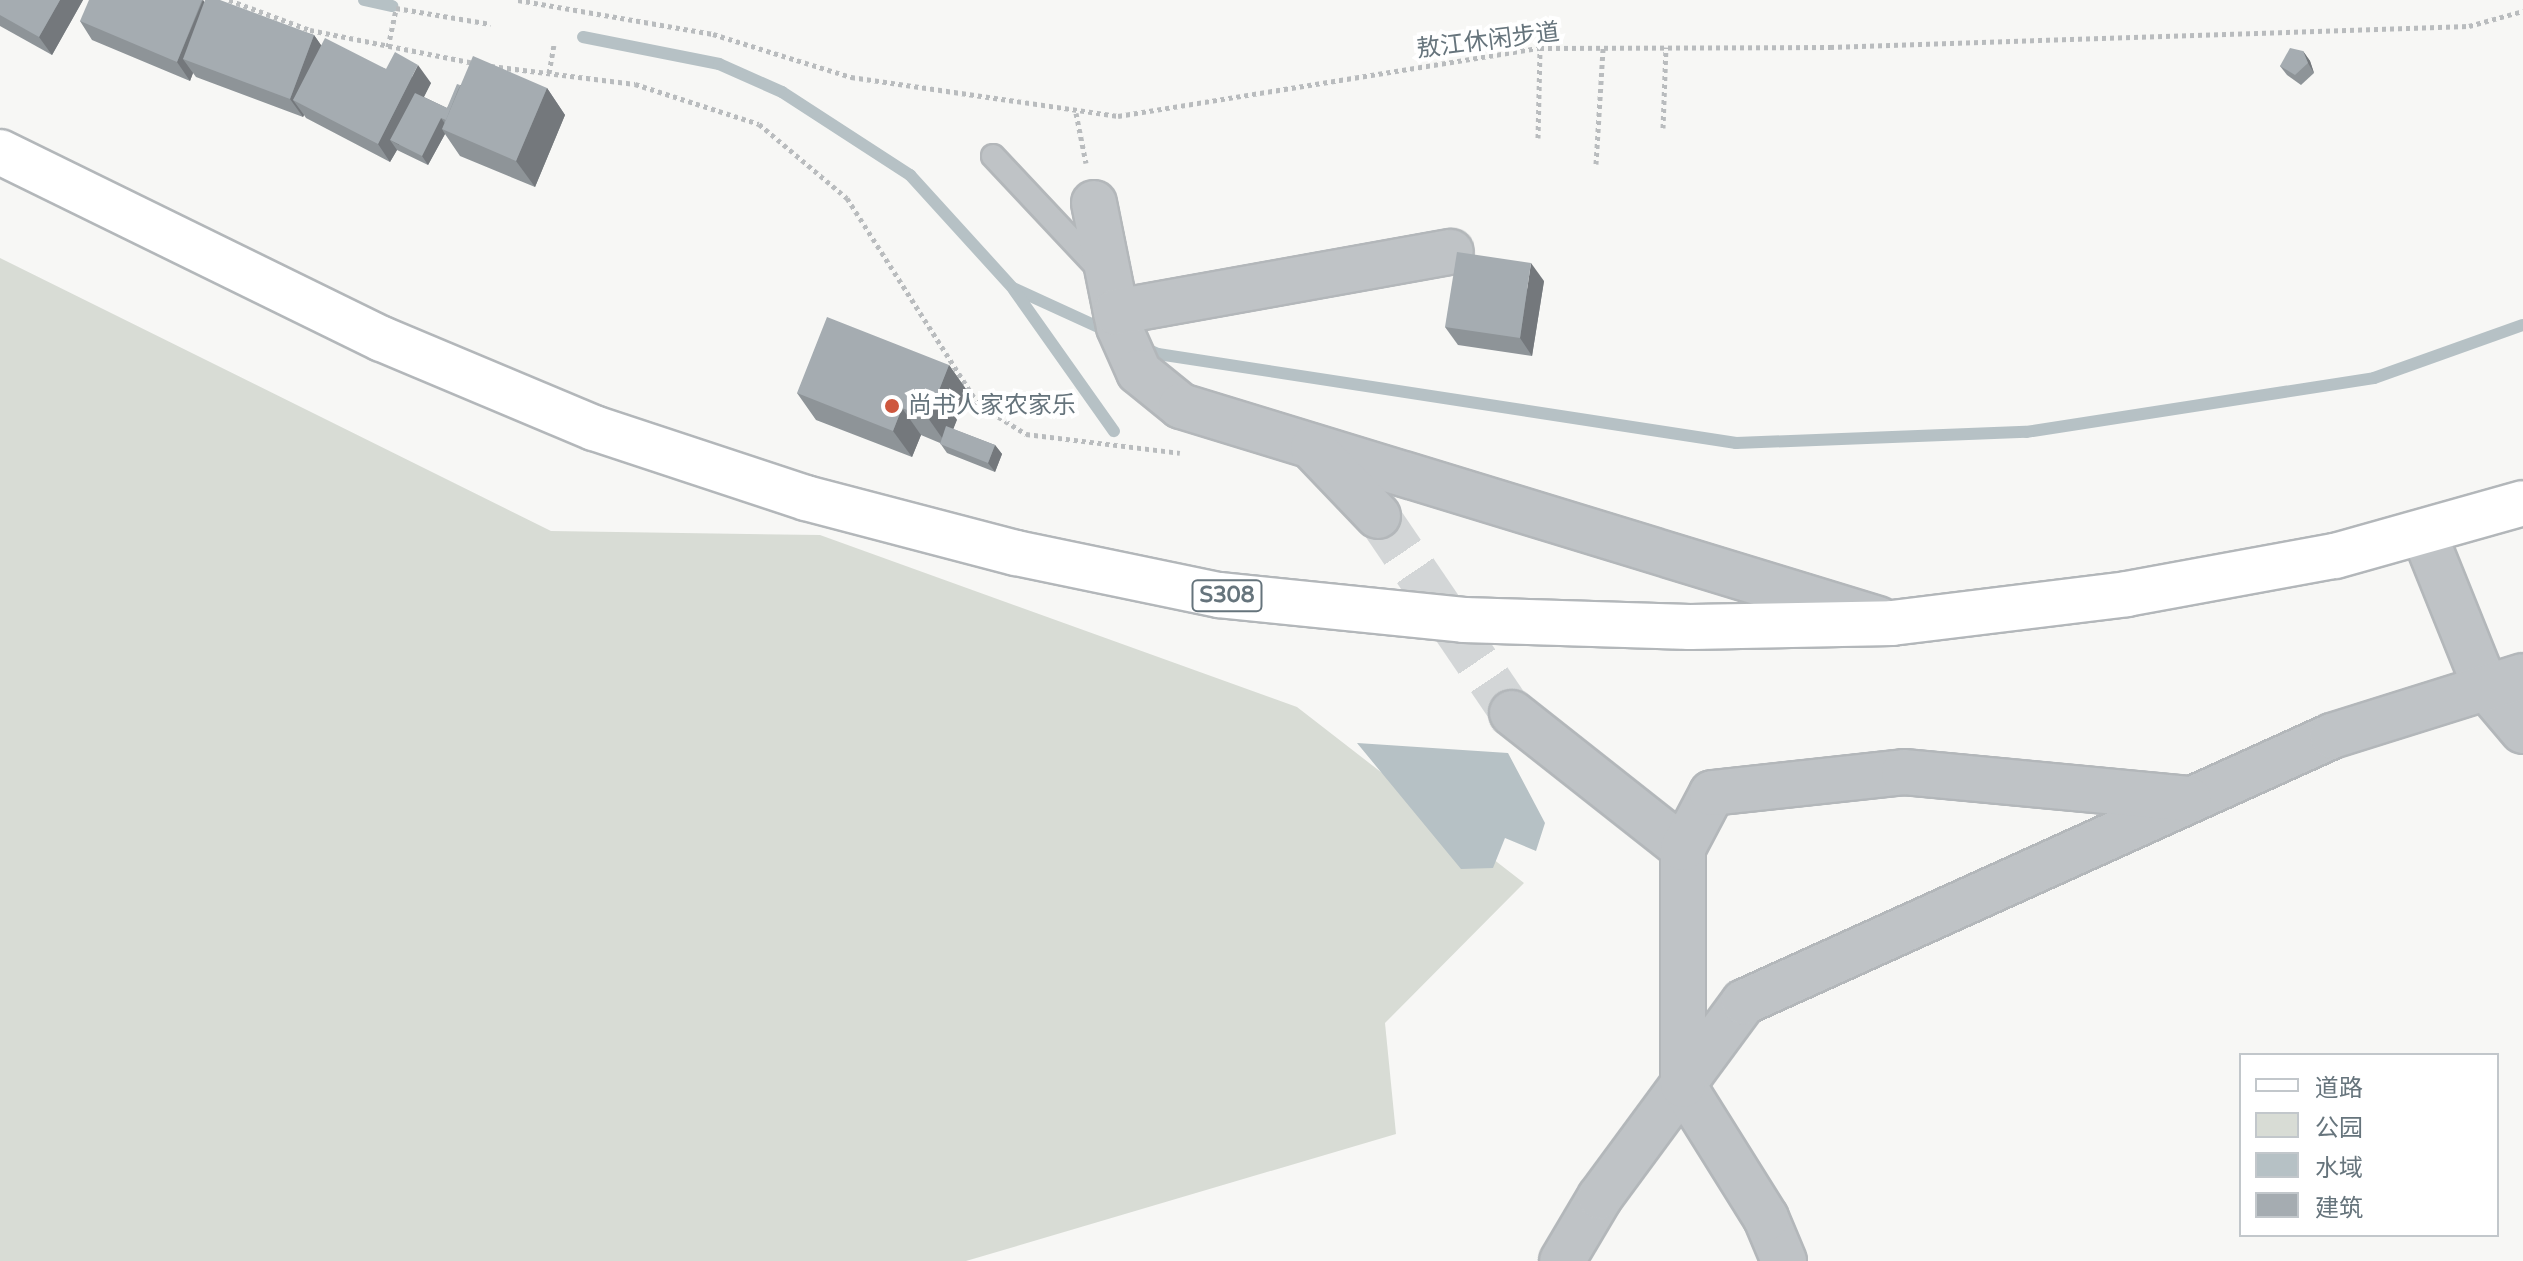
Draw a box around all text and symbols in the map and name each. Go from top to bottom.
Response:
street label: 敖江休闲步道 [1415,18,1561,64]
place label: 尚书人家农家乐 [908,392,1076,420]
marker: 尚书人家农家乐 [883,397,901,415]
road number: S308 [1191,578,1263,614]
legend [2239,1053,2499,1237]
text: 道路 [2315,1074,2363,1103]
text: 公园 [2315,1114,2363,1143]
text: 水域 [2315,1154,2363,1183]
text: 建筑 [2315,1194,2363,1223]

